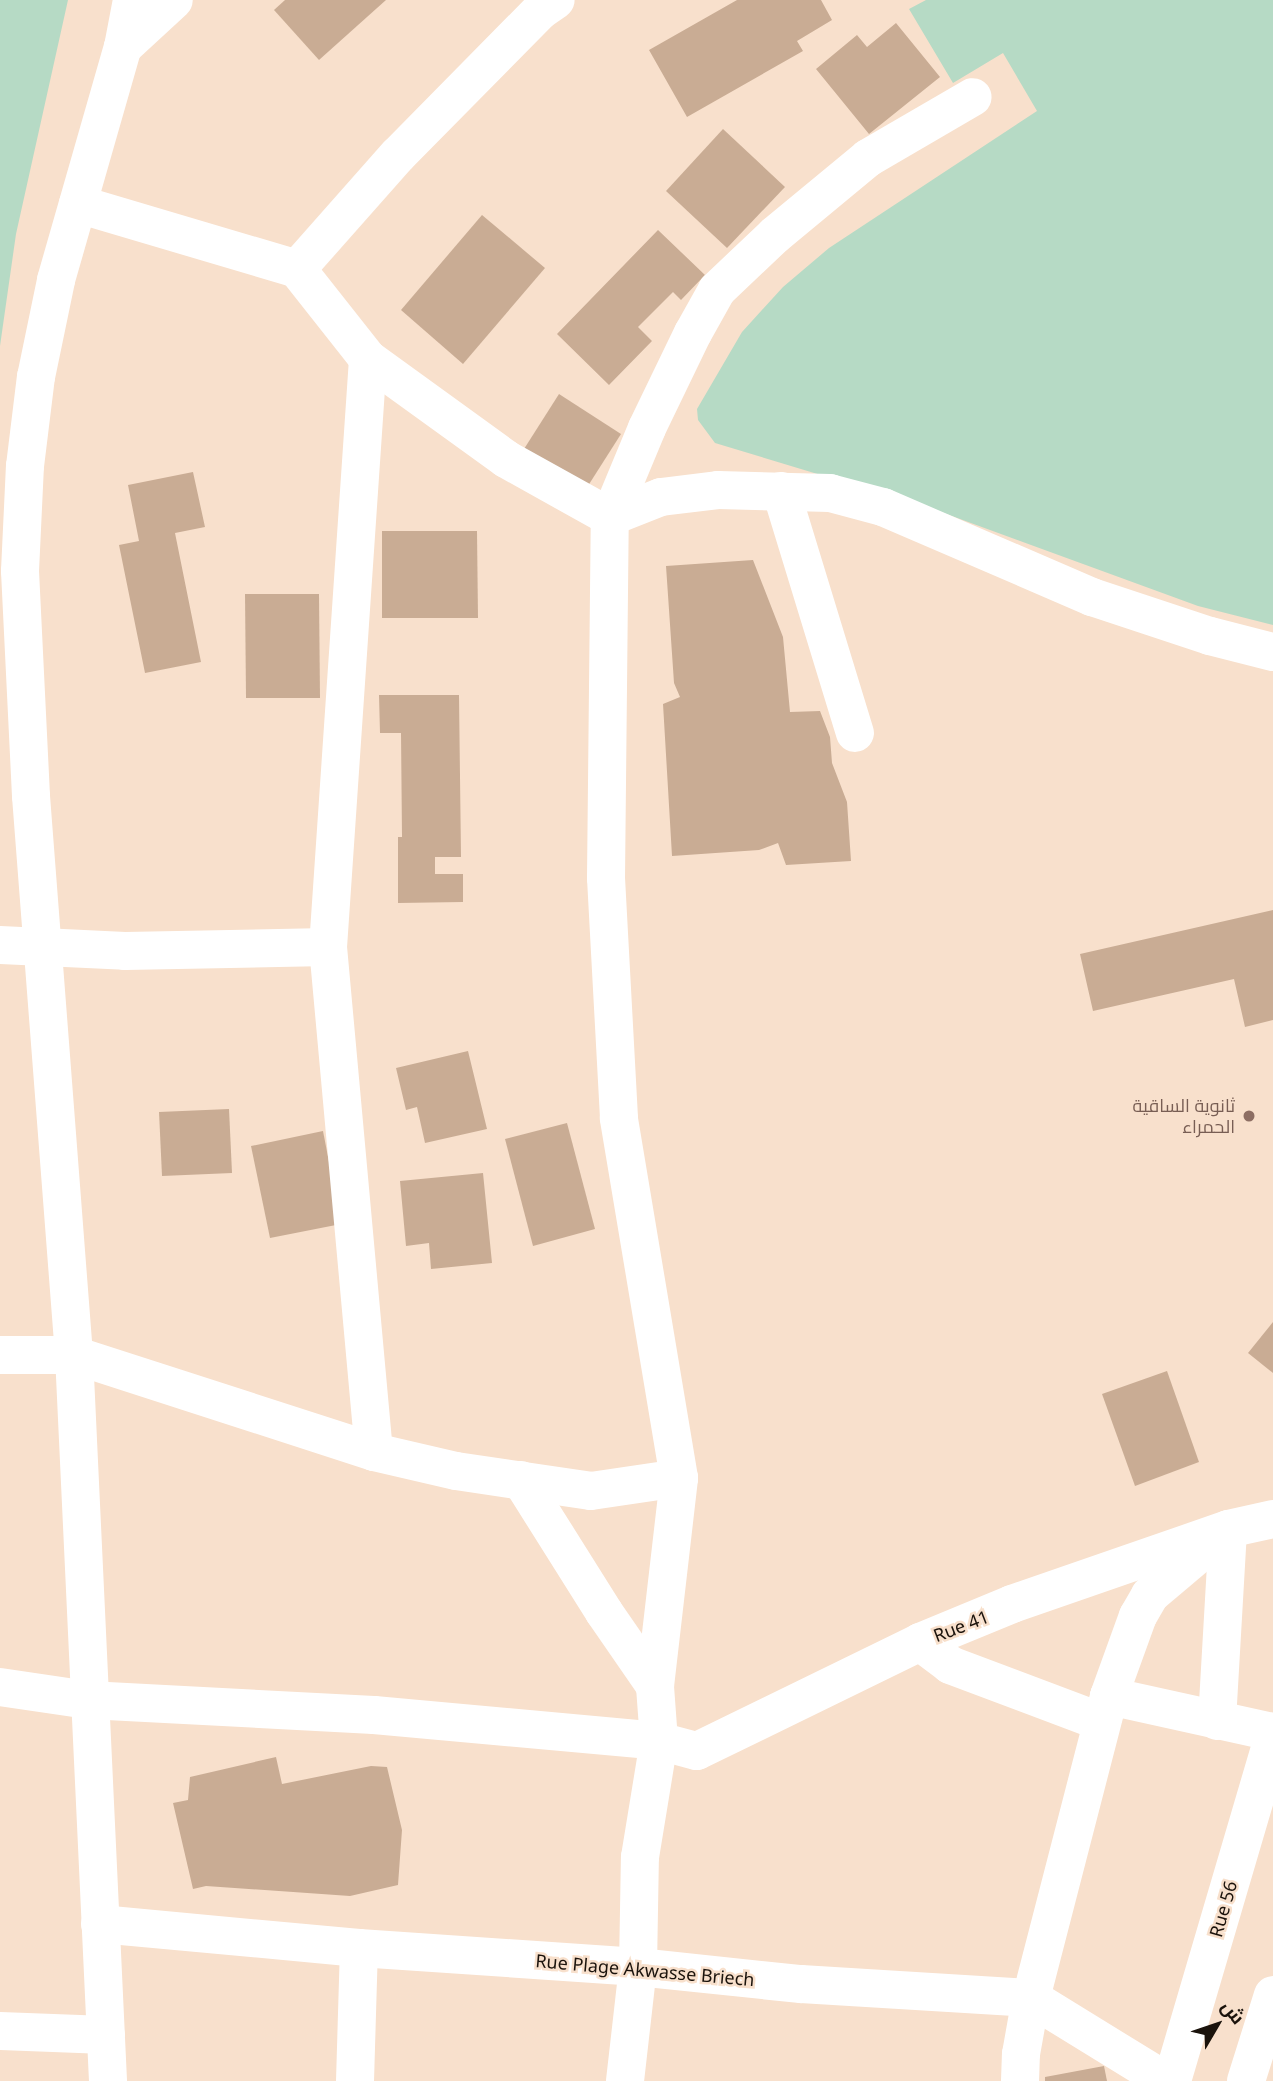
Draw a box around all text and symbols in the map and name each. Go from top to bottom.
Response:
place label: ثانوية الساقية الحمراء [1133,1095,1235,1138]
marker: ثانوية الساقية الحمراء [1241,1108,1257,1124]
street label: Rue 41 [930,1606,992,1646]
street label: Rue 56 [1205,1878,1241,1940]
street label: Rue Plage Akwasse Briech [535,1950,755,1990]
north arrow [1182,1990,1252,2060]
text: ش [1216,1994,1251,2029]

